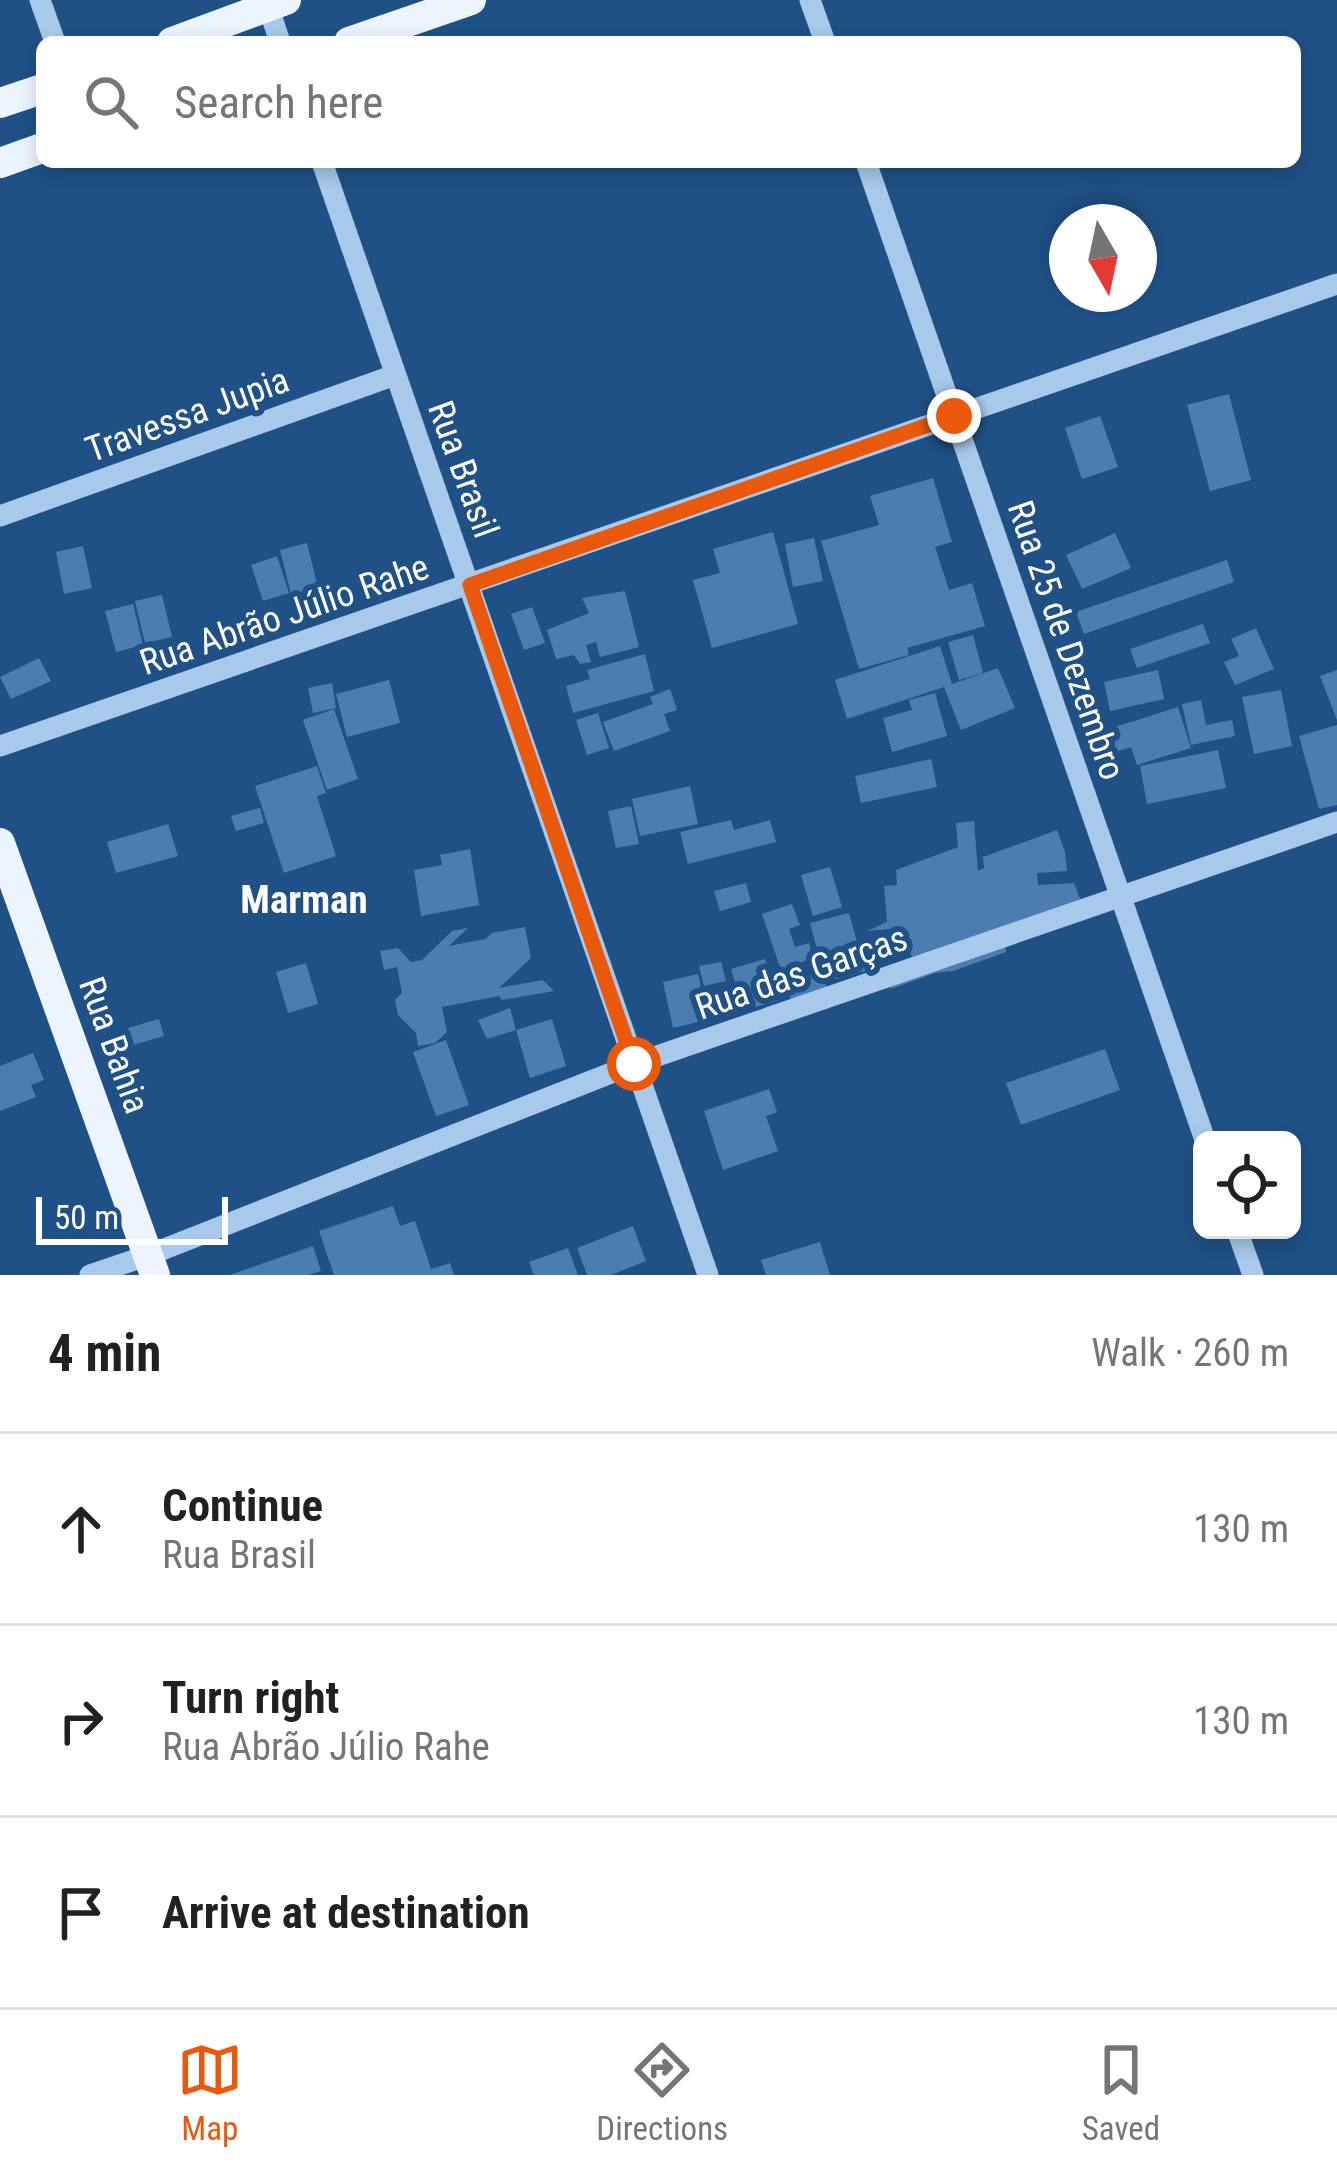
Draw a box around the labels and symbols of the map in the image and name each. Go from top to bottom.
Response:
north arrow [1049,204,1157,312]
street label: Travessa Jupia [80,359,295,471]
route end [927,389,981,443]
street label: Rua Brasil [419,395,507,543]
street label: Rua 25 de Dezembro [999,495,1133,785]
street label: Rua Abrão Júlio Rahe [134,546,434,684]
district label: Marman [240,877,368,923]
street label: Rua das Garças [690,917,913,1029]
street label: Rua Bahia [70,972,158,1119]
route start [607,1037,661,1091]
scale bar [36,1191,228,1244]

